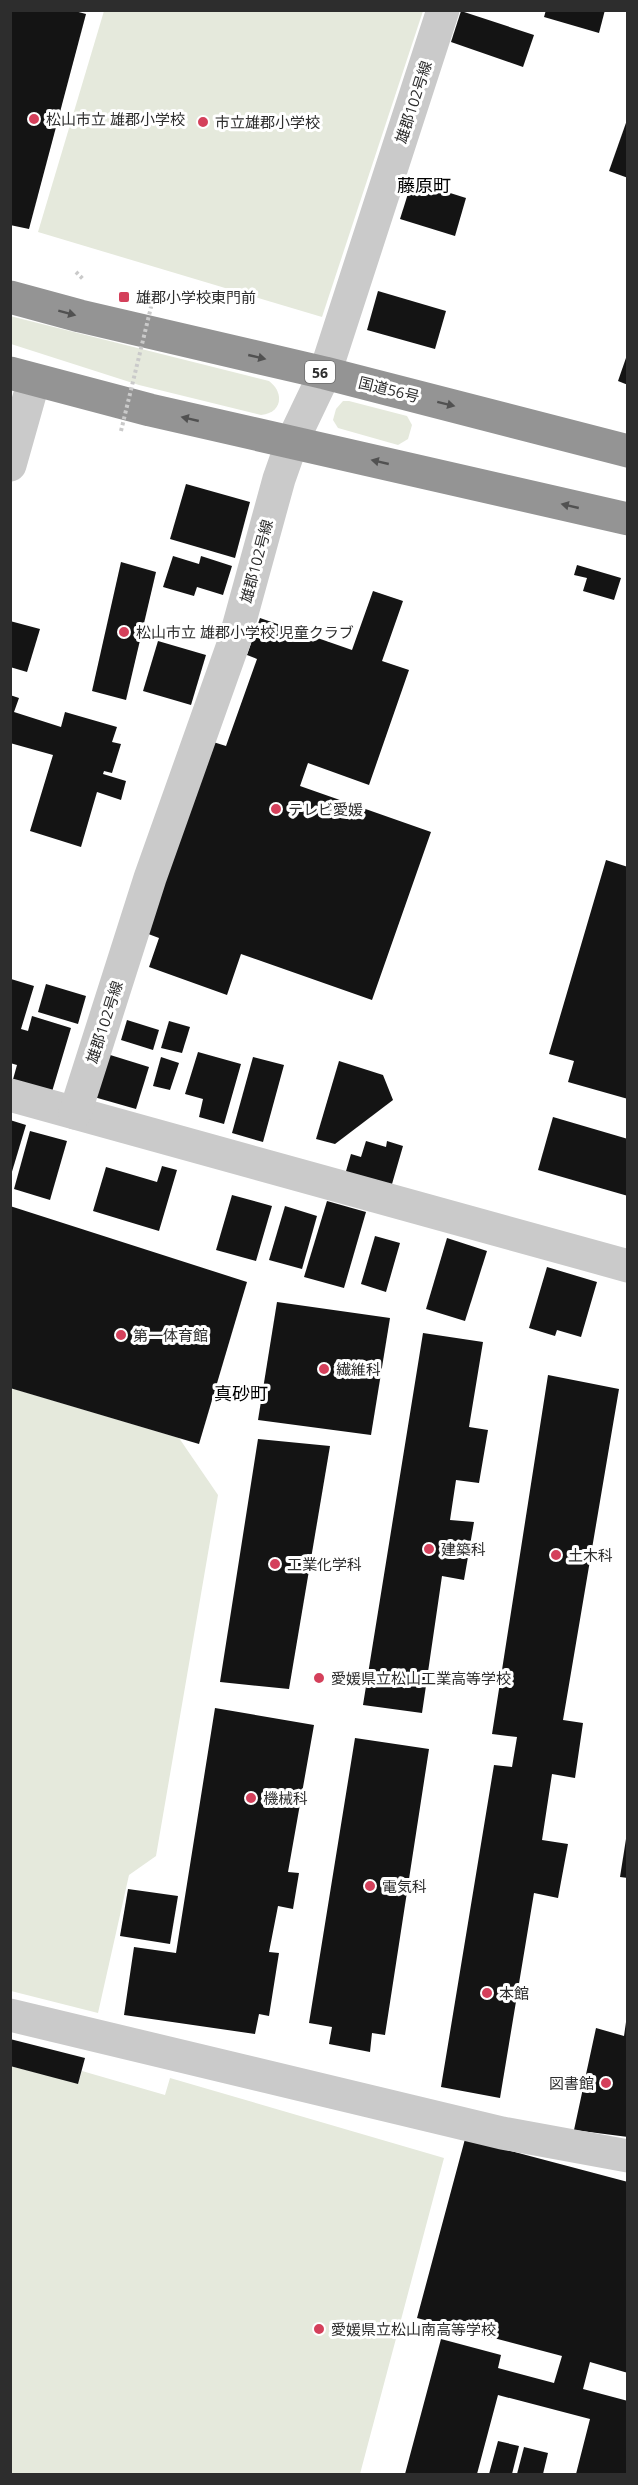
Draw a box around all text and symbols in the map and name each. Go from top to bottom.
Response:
street label: 雄郡102号線 [390,58,436,146]
place label: 松山市立 雄郡小学校 [46,109,185,129]
marker: 松山市立 雄郡小学校 [27,112,41,126]
place label: 市立雄郡小学校 [215,112,320,132]
marker: 市立雄郡小学校 [196,115,210,129]
district label: 藤原町 [397,173,451,197]
place label: 雄郡小学校東門前 [136,287,256,307]
marker: 雄郡小学校東門前 [117,290,131,304]
one-way arrow [58,308,76,318]
one-way arrow [248,353,266,363]
road number: 56 [305,361,335,383]
street label: 国道56号 [356,372,422,406]
one-way arrow [437,400,455,409]
one-way arrow [180,414,199,423]
one-way arrow [371,457,390,466]
one-way arrow [561,500,580,510]
street label: 雄郡102号線 [235,517,277,605]
place label: 松山市立 雄郡小学校 児童クラブ [136,622,354,642]
marker: 松山市立 雄郡小学校 児童クラブ [117,625,131,639]
place label: テレビ愛媛 [288,799,363,819]
marker: テレビ愛媛 [269,802,283,816]
street label: 雄郡102号線 [81,978,127,1066]
place label: 第一体育館 [133,1325,208,1345]
marker: 第一体育館 [114,1328,128,1342]
place label: 繊維科 [336,1359,381,1379]
marker: 繊維科 [317,1362,331,1376]
district label: 真砂町 [214,1381,268,1405]
place label: 建築科 [441,1539,486,1559]
marker: 建築科 [422,1542,436,1556]
place label: 土木科 [568,1545,613,1565]
marker: 土木科 [549,1548,563,1562]
place label: 工業化学科 [287,1554,362,1574]
marker: 工業化学科 [268,1557,282,1571]
place label: 愛媛県立松山工業高等学校 [331,1668,511,1688]
marker: 愛媛県立松山工業高等学校 [312,1671,326,1685]
place label: 機械科 [263,1788,308,1808]
marker: 機械科 [244,1791,258,1805]
place label: 電気科 [382,1876,427,1896]
marker: 電気科 [363,1879,377,1893]
place label: 本館 [499,1983,529,2003]
marker: 本館 [480,1986,494,2000]
place label: 図書館 [549,2073,594,2093]
marker: 図書館 [599,2076,613,2090]
place label: 愛媛県立松山南高等学校 [331,2319,496,2339]
marker: 愛媛県立松山南高等学校 [312,2322,326,2336]

